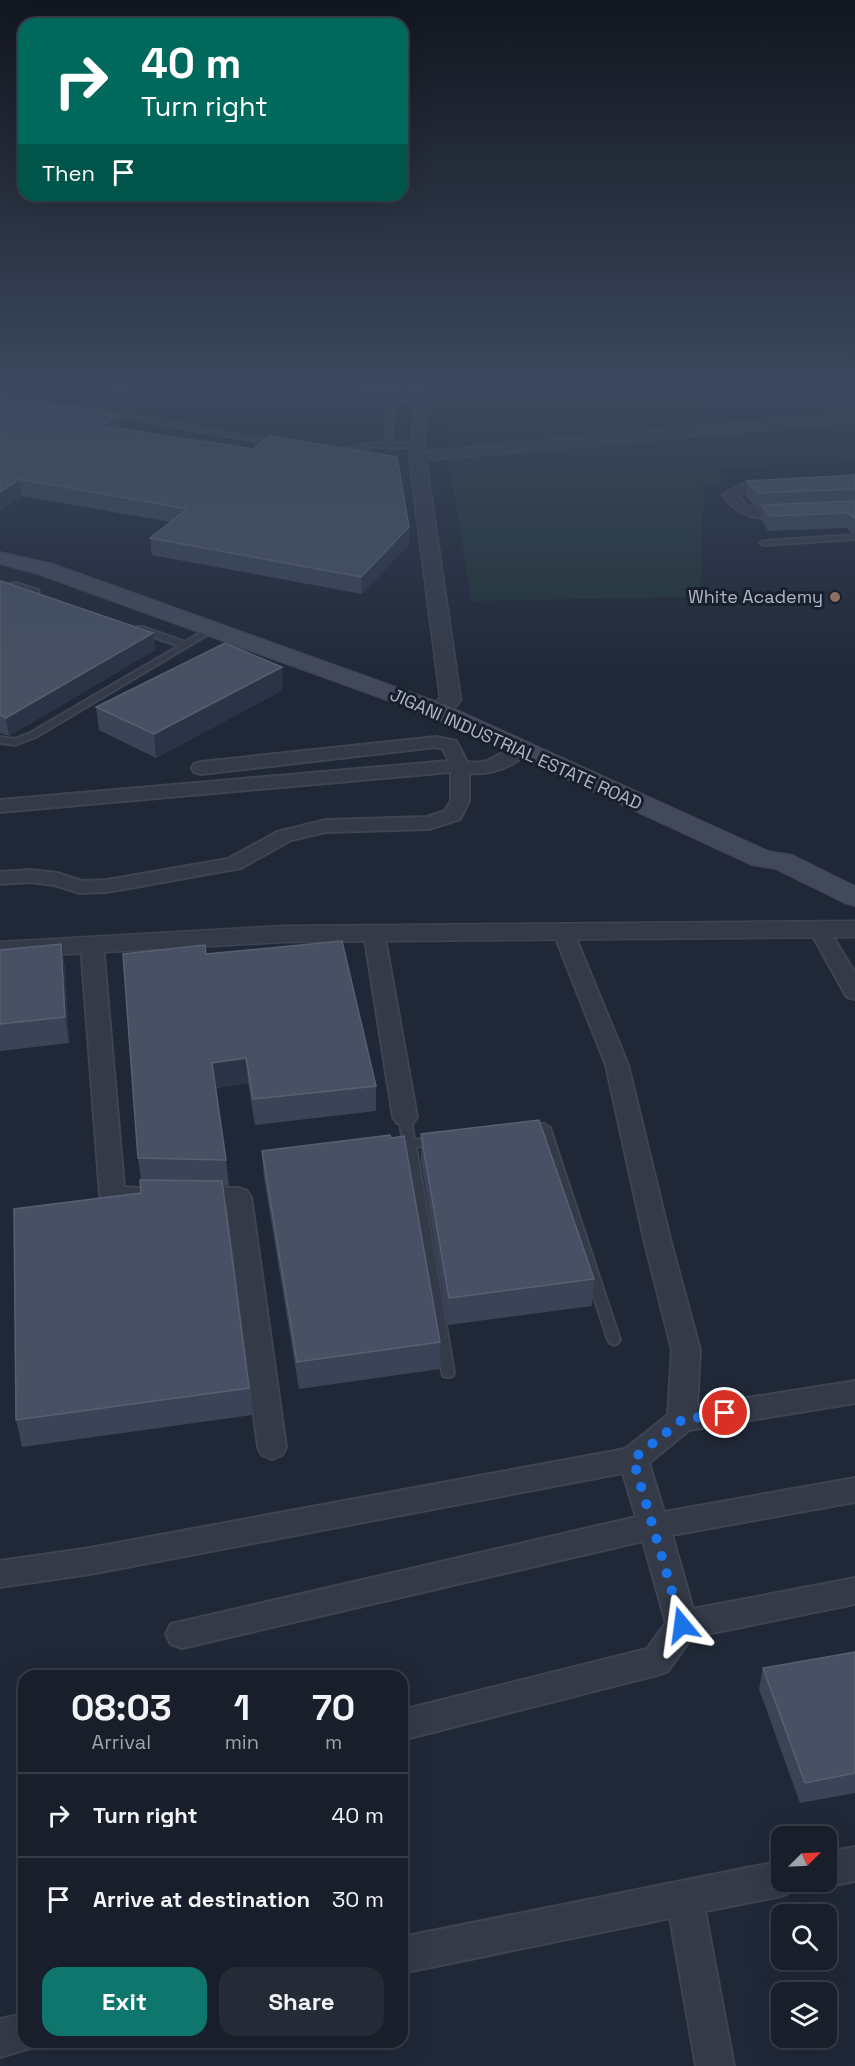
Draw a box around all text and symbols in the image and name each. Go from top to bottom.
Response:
text: 40 m [141,37,241,90]
icon: right [42,42,120,120]
text: Turn right [141,89,268,124]
icon: arrive [107,156,140,189]
text: Then [42,159,95,187]
place label: White Academy [688,585,823,608]
marker: White Academy [828,590,842,604]
street label: JIGANI INDUSTRIAL ESTATE ROAD [387,682,646,815]
pin [699,1387,750,1438]
icon: arrive [708,1396,741,1429]
position arrow [650,1593,714,1657]
text: 08:03 [71,1685,172,1731]
text: 1 [234,1685,250,1731]
text: 70 [312,1685,355,1731]
text: Arrival [92,1729,151,1755]
text: min [225,1729,259,1755]
text: m [325,1729,342,1755]
icon: right [42,1799,75,1832]
text: Turn right [93,1801,198,1829]
text: 40 m [332,1801,384,1829]
north arrow [771,1826,837,1892]
map controls [771,1826,837,2048]
icon: arrive [42,1883,75,1916]
text: Arrive at destination [93,1885,310,1913]
text: 30 m [332,1885,384,1913]
button: search [771,1904,837,1970]
button: Exit [42,1967,207,2036]
button: Share [219,1967,384,2036]
button: layers [771,1982,837,2048]

